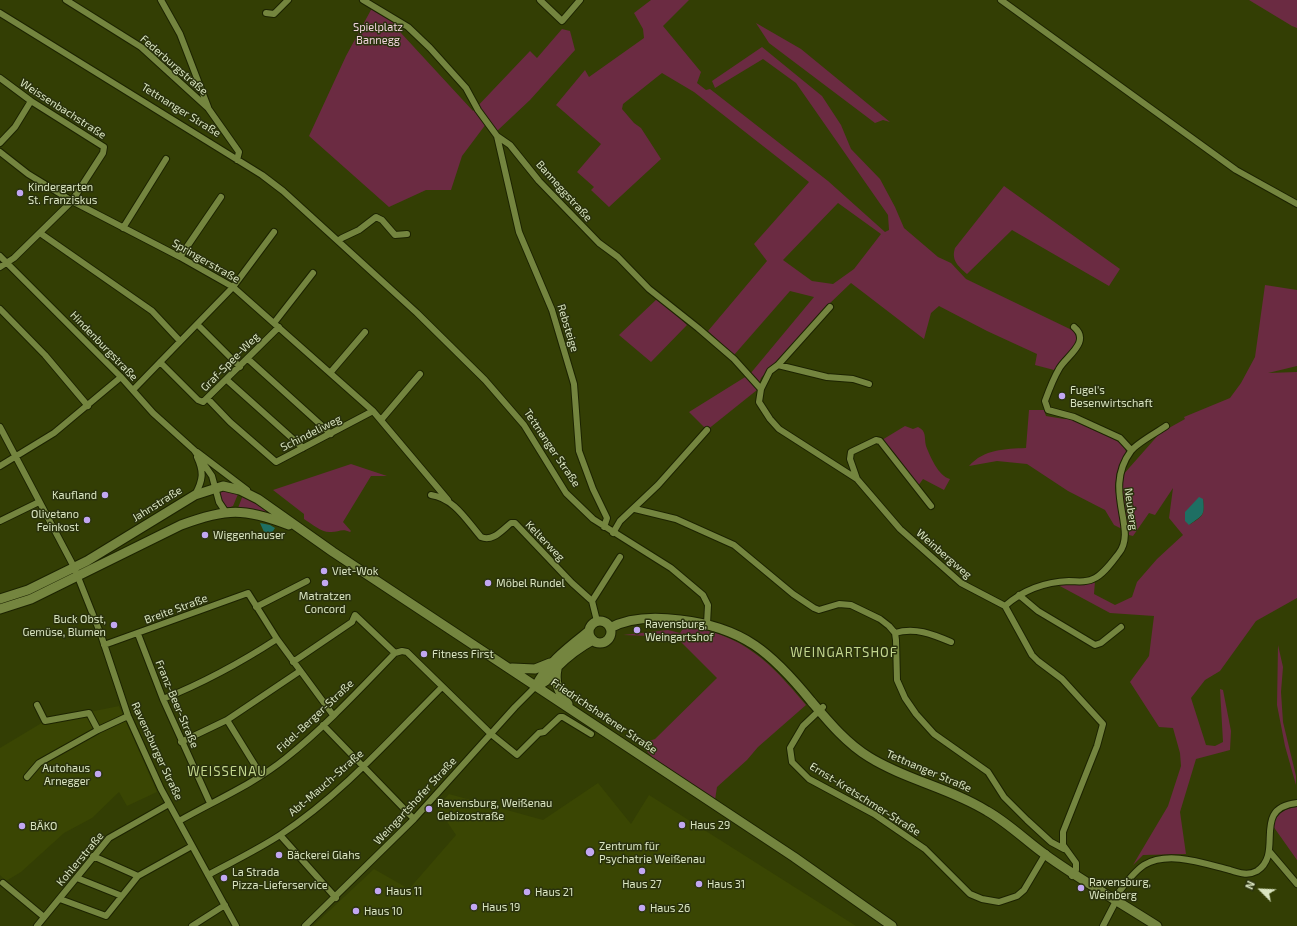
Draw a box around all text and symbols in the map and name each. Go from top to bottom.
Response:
park label: Spielplatz Bannegg [353,20,403,46]
street label: Federburgstraße [138,32,210,98]
street label: Weissenbachstraße [17,76,109,142]
street label: Tettnanger Straße [139,80,223,140]
street label: Banneggstraße [533,158,595,224]
place label: Kindergarten St. Franziskus [28,180,97,206]
marker: Kindergarten St. Franziskus [15,188,25,198]
street label: Springerstraße [170,236,242,286]
street label: Rebsteige [554,302,582,354]
street label: Hindenburgstraße [67,308,141,384]
street label: Graf-Spee-Weg [198,330,262,394]
place label: Fugel's Besenwirtschaft [1070,383,1153,409]
marker: Fugel's Besenwirtschaft [1057,391,1067,401]
street label: Tettnanger Straße [521,407,583,489]
street label: Schindeliweg [278,412,344,454]
street label: Jahnstraße [130,484,184,524]
street label: Neuberg [1121,487,1141,531]
place label: Kaufland [52,488,97,502]
marker: Kaufland [100,490,110,500]
place label: Olivetano Feinkost [31,507,79,533]
marker: Olivetano Feinkost [82,515,92,525]
street label: Kelterweg [523,518,567,564]
street label: Weinbergweg [914,526,974,582]
place label: Wiggenhauser [213,528,285,542]
marker: Wiggenhauser [200,530,210,540]
place label: Viet-Wok [332,564,378,578]
marker: Viet-Wok [319,566,329,576]
place label: Möbel Rundel [496,576,565,590]
marker: Matratzen Concord [320,578,330,588]
marker: Möbel Rundel [483,578,493,588]
place label: Matratzen Concord [299,589,351,615]
street label: Breite Straße [143,591,209,627]
place label: Buck Obst, Gemüse, Blumen [23,612,106,638]
place label: Ravensburg, Weingartshof [645,617,713,643]
marker: Buck Obst, Gemüse, Blumen [109,620,119,630]
marker: Ravensburg, Weingartshof [632,625,642,635]
district label: WEINGARTSHOF [790,645,898,661]
place label: Fitness First [432,647,494,661]
marker: Fitness First [419,649,429,659]
street label: Franz-Beer-Straße [152,658,202,750]
street label: Friedrichshafener Straße [548,676,660,756]
street label: Fidel-Berger-Straße [274,677,356,755]
street label: Ravensburger Straße [129,700,185,802]
street label: Abt-Mauch-Straße [286,747,366,819]
street label: Tettnanger Straße [884,747,974,795]
street label: Weingartshofer Straße [371,754,459,848]
street label: Ernst-Kretschmer-Straße [807,759,923,839]
place label: Autohaus Arnegger [42,761,90,787]
district label: WEISSENAU [187,764,267,780]
marker: Autohaus Arnegger [93,769,103,779]
place label: Ravensburg, Weißenau Gebizostraße [437,796,552,822]
marker: Ravensburg, Weißenau Gebizostraße [424,804,434,814]
place label: Haus 29 [690,818,730,832]
place label: BÄKO [30,819,57,833]
marker: Haus 29 [677,820,687,830]
marker: BÄKO [17,821,27,831]
street label: Kohlerstraße [54,829,106,889]
place label: Zentrum für Psychatrie Weißenau [599,839,705,865]
marker: Zentrum für Psychatrie Weißenau [584,846,596,858]
place label: Bäckerei Glahs [287,848,360,862]
marker: Bäckerei Glahs [274,850,284,860]
place label: La Strada Pizza-Lieferservice [232,865,328,891]
marker: Haus 27 [637,866,647,876]
north arrow [1241,870,1281,910]
marker: La Strada Pizza-Lieferservice [219,873,229,883]
place label: Ravensburg, Weinberg [1089,875,1151,901]
place label: Haus 27 [622,877,662,891]
place label: Haus 31 [707,877,745,891]
marker: Haus 31 [694,879,704,889]
text: N [1242,879,1257,891]
marker: Ravensburg, Weinberg [1076,883,1086,893]
place label: Haus 11 [386,884,422,898]
place label: Haus 21 [535,885,573,899]
marker: Haus 11 [373,886,383,896]
marker: Haus 21 [522,887,532,897]
place label: Haus 19 [482,900,520,914]
place label: Haus 26 [650,901,690,915]
marker: Haus 19 [469,902,479,912]
marker: Haus 26 [637,903,647,913]
place label: Haus 10 [364,904,403,918]
marker: Haus 10 [351,906,361,916]

